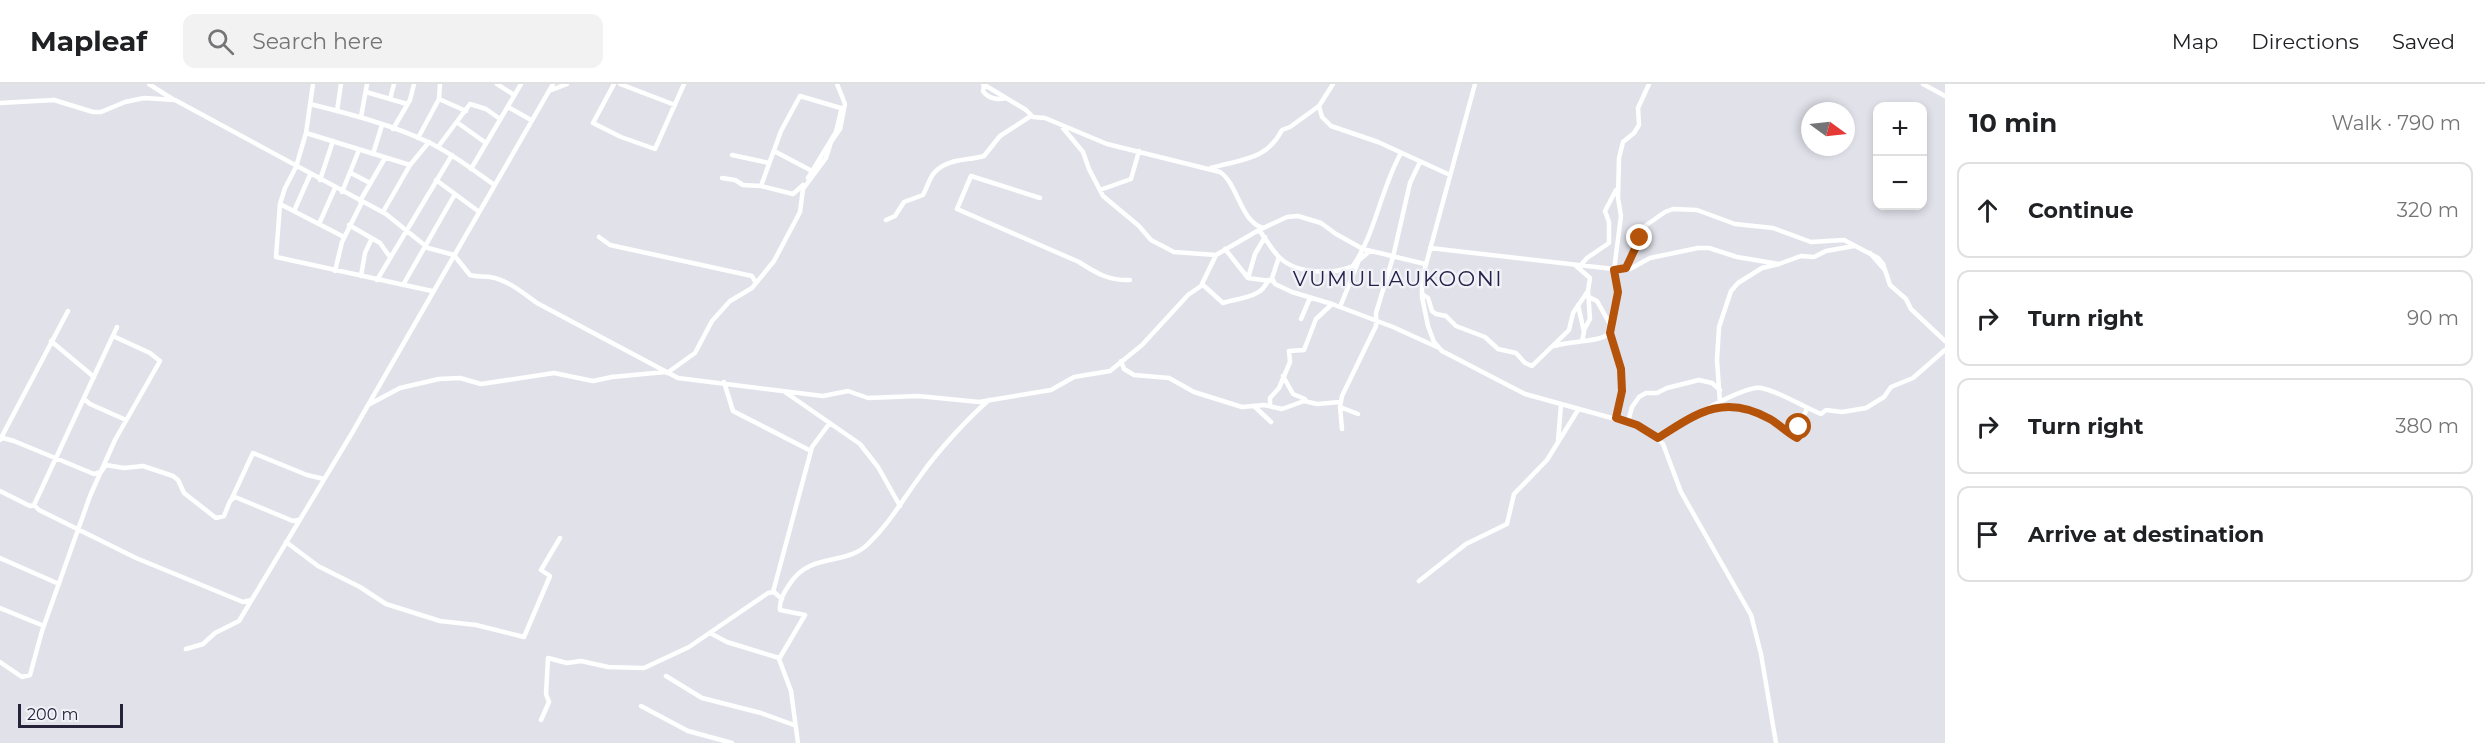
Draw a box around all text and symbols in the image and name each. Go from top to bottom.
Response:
search box [183,14,603,68]
text: Mapleaf [30,24,147,58]
icon: search [204,25,237,58]
text: Search here [252,28,383,55]
text: Map [2172,29,2218,54]
text: Directions [2251,29,2359,54]
text: Saved [2392,29,2455,54]
north arrow [1801,102,1855,156]
map controls [1873,102,1927,210]
button: + [1873,102,1927,156]
text: 10 min [1969,107,2057,139]
text: Walk · 790 m [2332,111,2461,135]
button: − [1873,156,1927,210]
icon: ahead [1971,194,2004,227]
text: Continue [2028,197,2134,224]
text: 320 m [2397,198,2459,222]
route end [1626,224,1652,250]
district label: VUMULIAUKOONI [1293,266,1503,291]
icon: right [1971,302,2004,335]
text: Turn right [2028,305,2143,332]
text: 90 m [2407,306,2459,330]
icon: right [1971,410,2004,443]
route start [1785,413,1811,439]
text: Turn right [2028,413,2143,440]
text: 380 m [2395,414,2459,438]
icon: arrive [1971,518,2004,551]
text: Arrive at destination [2028,521,2264,548]
scale bar [18,701,123,728]
text: 200 m [27,705,78,724]

